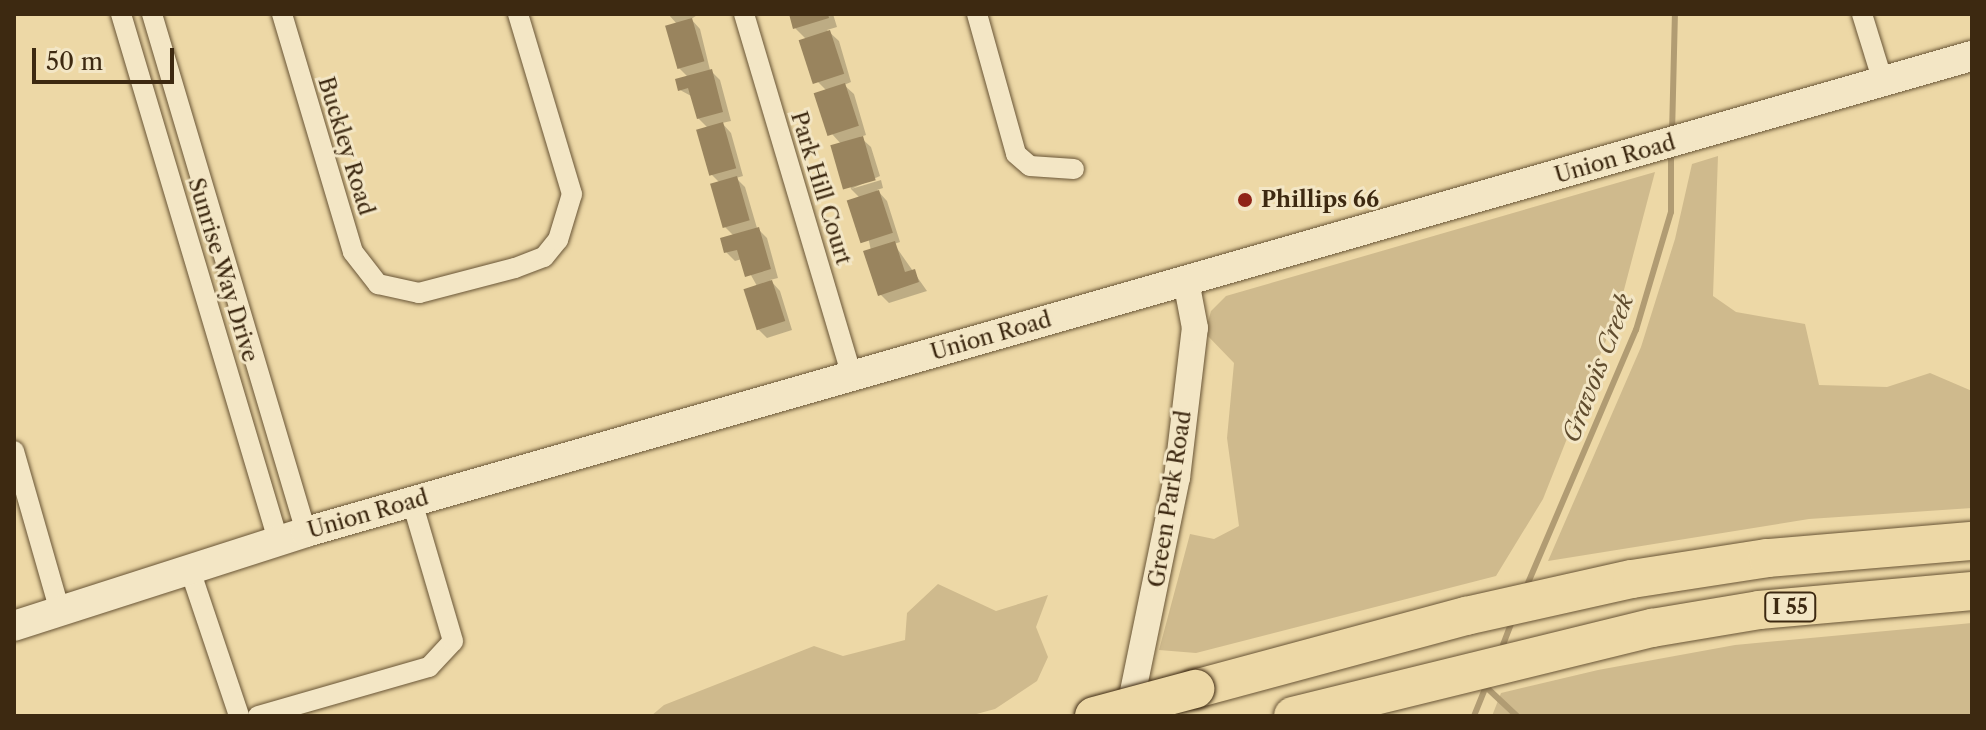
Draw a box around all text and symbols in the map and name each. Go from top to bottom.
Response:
scale bar [36,32,178,82]
text: 50 m [46,47,103,76]
street label: Buckley Road [312,73,380,219]
street label: Park Hill Court [785,108,857,268]
street label: Union Road [1552,129,1678,189]
street label: Sunrise Way Drive [182,174,264,366]
place label: Phillips 66 [1261,187,1379,213]
marker: Phillips 66 [1236,191,1254,209]
water label: Gravois Creek [1557,290,1639,446]
street label: Union Road [928,306,1054,366]
street label: Green Park Road [1143,409,1197,589]
street label: Union Road [305,484,431,544]
road number: I 55 [1764,591,1816,623]

